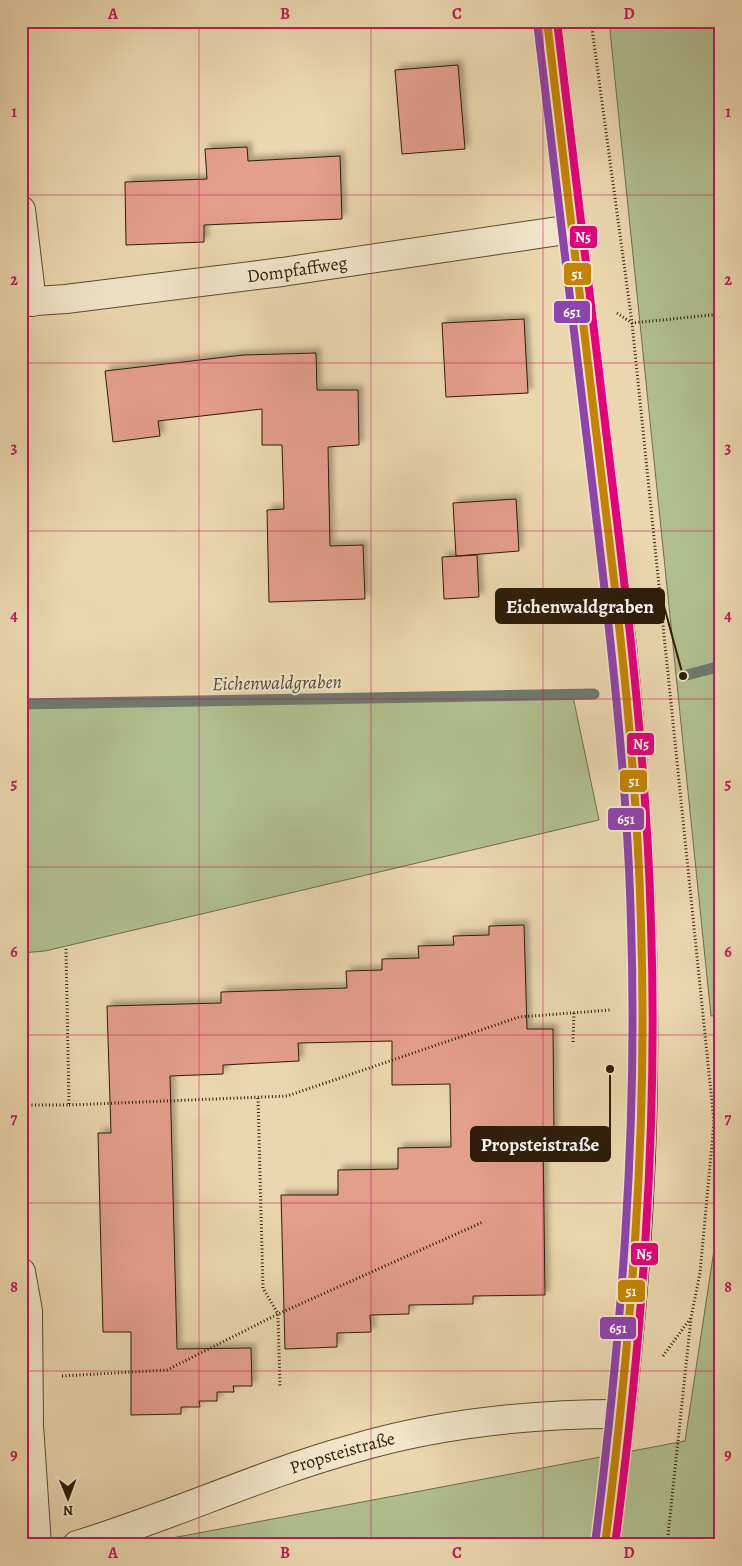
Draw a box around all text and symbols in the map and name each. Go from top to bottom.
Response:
text: A [107,3,119,25]
text: B [280,3,290,25]
text: C [452,3,462,25]
text: D [623,3,635,25]
text: 1 [11,101,17,123]
text: 1 [725,101,731,123]
line badge: N5 [569,225,598,249]
text: N5 [575,228,591,247]
street label: Dompfaffweg [246,250,349,288]
line badge: 51 [563,262,592,286]
text: 51 [572,265,583,284]
text: 2 [10,269,18,291]
text: 2 [724,269,732,291]
line badge: 651 [553,300,591,324]
text: 651 [563,303,581,322]
text: 3 [11,437,18,459]
text: 3 [725,437,732,459]
callout: Eichenwaldgraben [496,589,664,623]
text: Eichenwaldgraben [506,594,654,620]
text: 4 [10,605,18,627]
text: 4 [724,605,732,627]
water label: Eichenwaldgraben [212,669,342,697]
line badge: N5 [626,732,655,756]
text: N5 [633,735,649,754]
line badge: 51 [619,769,648,793]
text: 51 [629,772,640,791]
text: 5 [11,773,18,795]
text: 5 [725,773,732,795]
line badge: 651 [607,807,645,831]
text: 651 [617,810,635,829]
text: 6 [10,941,18,963]
text: 6 [724,941,732,963]
text: 7 [11,1108,18,1130]
text: 7 [725,1108,732,1130]
callout: Propsteistraße [471,1127,610,1161]
text: Propsteistraße [481,1132,600,1158]
line badge: N5 [630,1242,659,1266]
text: N5 [636,1245,652,1264]
text: 8 [10,1276,18,1298]
text: 8 [724,1276,732,1298]
line badge: 51 [617,1279,646,1303]
text: 51 [626,1282,637,1301]
line badge: 651 [599,1316,637,1340]
text: 651 [609,1319,627,1338]
street label: Propsteistraße [287,1426,397,1480]
text: 9 [10,1444,18,1466]
text: 9 [724,1444,732,1466]
north arrow [42,1474,92,1524]
text: N [63,1501,73,1520]
text: A [107,1542,119,1564]
text: B [280,1542,290,1564]
text: C [452,1542,462,1564]
text: D [623,1542,635,1564]

